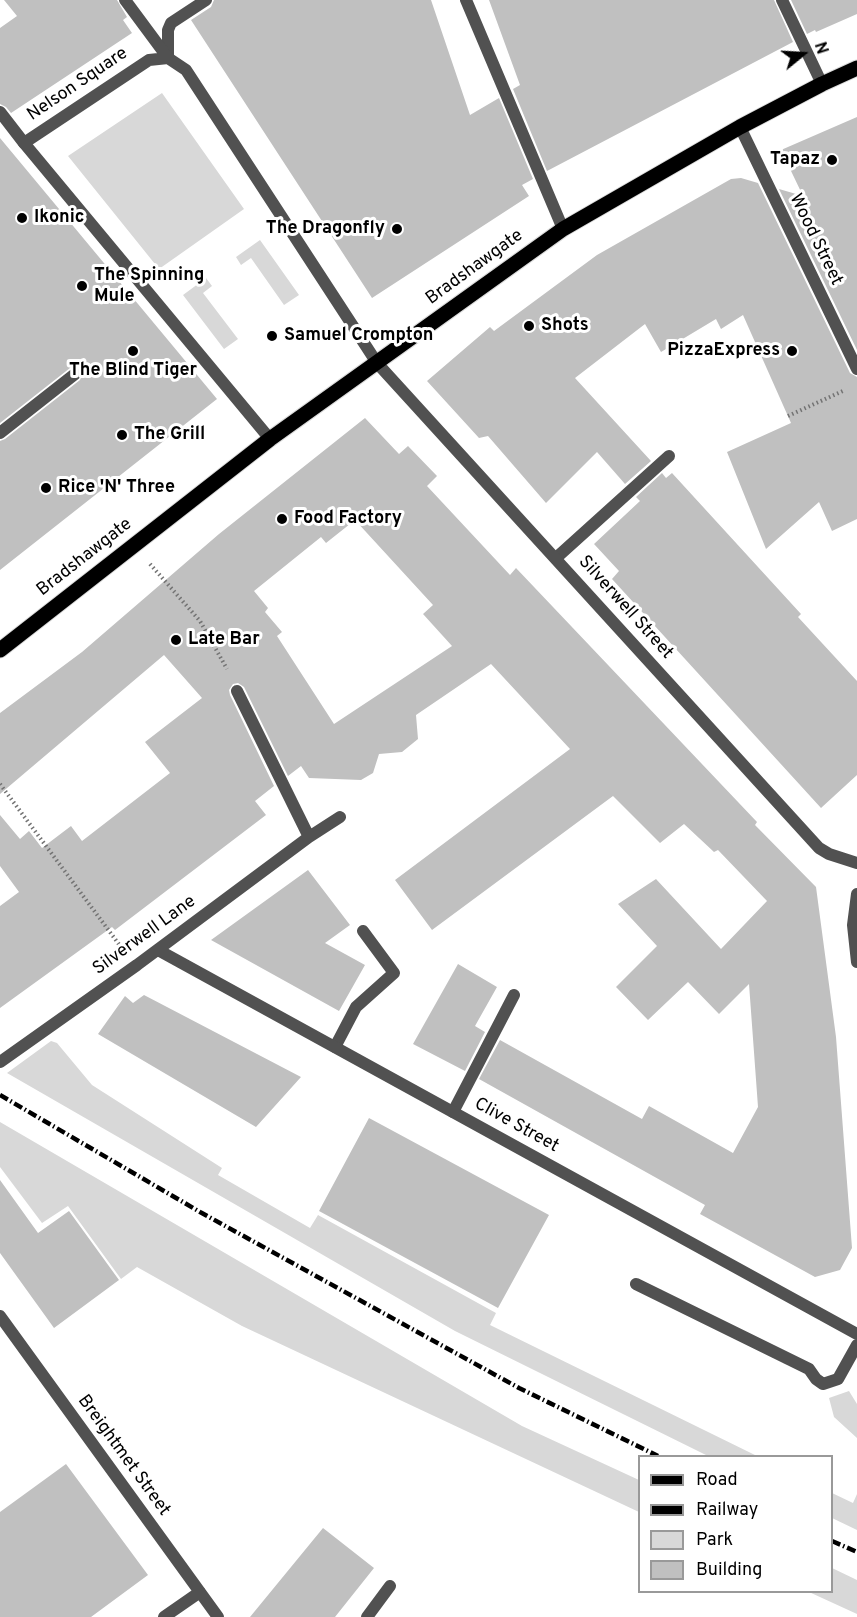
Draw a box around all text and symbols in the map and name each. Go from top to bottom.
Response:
north arrow [773,24,833,84]
text: N [809,40,831,57]
street label: Nelson Square [24,43,132,127]
place label: Tapaz [770,149,820,171]
marker: Tapaz [825,153,839,167]
street label: Wood Street [784,191,846,289]
place label: Ikonic [34,207,84,229]
marker: Ikonic [15,211,29,225]
place label: The Dragonfly [266,218,385,240]
marker: The Dragonfly [390,222,404,236]
street label: Bradshawgate [422,226,528,310]
place label: The Spinning Mule [94,265,204,308]
marker: The Spinning Mule [75,279,89,293]
place label: Shots [541,315,589,337]
marker: Shots [522,319,536,333]
place label: Samuel Crompton [284,325,434,347]
marker: Samuel Crompton [265,329,279,343]
place label: PizzaExpress [667,340,780,362]
marker: The Blind Tiger [126,344,140,358]
marker: PizzaExpress [785,344,799,358]
place label: The Blind Tiger [69,360,197,382]
place label: The Grill [134,424,205,446]
marker: The Grill [115,428,129,442]
place label: Rice 'N' Three [58,477,175,499]
marker: Rice 'N' Three [39,481,53,495]
place label: Food Factory [294,508,402,530]
marker: Food Factory [275,512,289,526]
street label: Bradshawgate [33,514,137,602]
street label: Silverwell Street [573,552,677,664]
place label: Late Bar [188,629,260,651]
marker: Late Bar [169,633,183,647]
street label: Silverwell Lane [89,891,201,981]
street label: Clive Street [470,1094,562,1158]
street label: Breightmet Street [72,1391,174,1521]
legend [638,1455,833,1593]
text: Road [696,1469,738,1492]
text: Railway [696,1499,758,1522]
text: Park [696,1529,733,1552]
text: Building [696,1559,762,1582]

